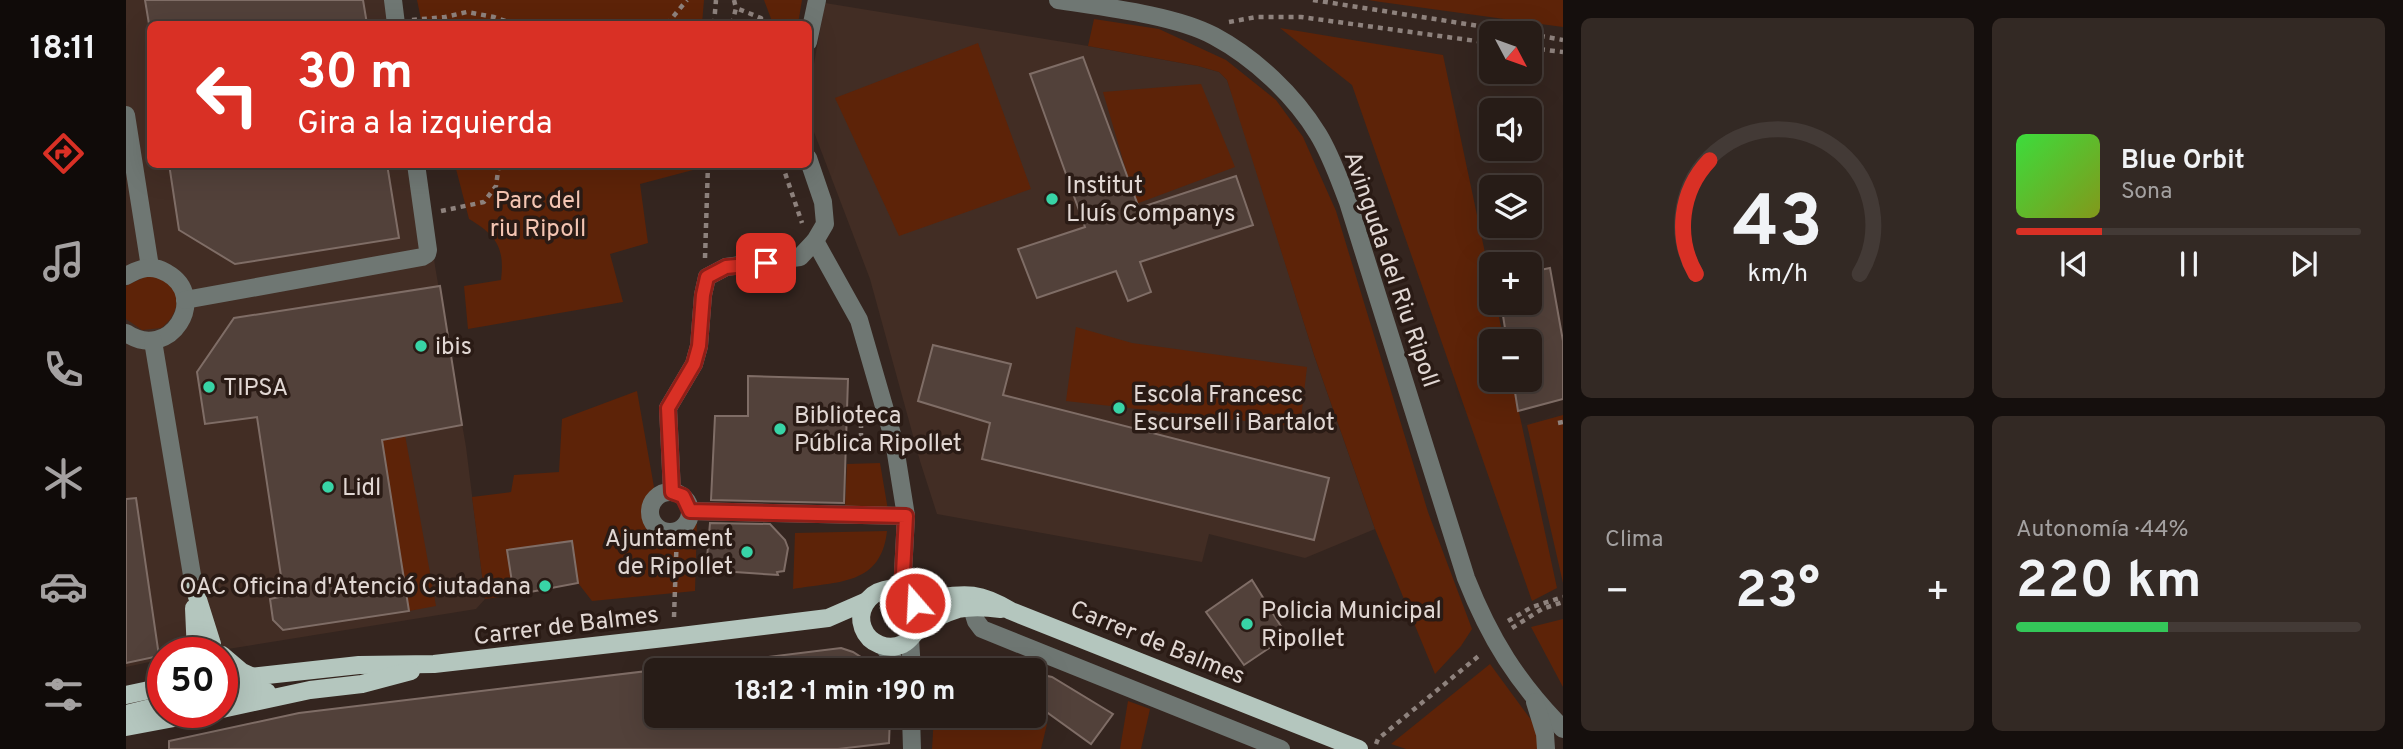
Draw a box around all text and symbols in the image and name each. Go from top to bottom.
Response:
north arrow [1479,21,1542,84]
map controls [1479,21,1542,392]
text: 18:11 [30,30,96,70]
text: 30 m [297,44,413,106]
icon: left [182,49,273,140]
button: sound [1479,98,1542,161]
text: Gira a la izquierda [297,105,553,145]
icon: directions [39,129,88,178]
text: Blue Orbit [2121,145,2245,178]
street label: Avinguda del Riu Ripoll [1336,148,1445,392]
place label: Institut Lluís Companys [1066,172,1236,230]
button: layers [1479,175,1542,238]
text: Sona [2121,178,2172,207]
text: 43 [1732,181,1823,273]
park label: Parc del riu Ripoll [490,187,586,245]
marker: Institut Lluís Companys [1044,191,1060,207]
pin [736,233,796,293]
icon: music [39,237,88,286]
icon: arrive [747,244,785,282]
icon: previous [2055,245,2093,283]
icon: pause [2170,245,2208,283]
icon: next [2285,245,2323,283]
button: + [1479,252,1542,315]
text: km/h [1747,259,1808,291]
button: − [1479,329,1542,392]
place label: ibis [435,333,472,363]
marker: ibis [413,338,429,354]
icon: phone [39,345,88,394]
place label: TIPSA [223,374,288,404]
marker: TIPSA [201,379,217,395]
place label: Escola Francesc Escursell i Bartalot [1133,381,1335,439]
marker: Escola Francesc Escursell i Bartalot [1111,400,1127,416]
place label: Biblioteca Pública Ripollet [794,402,962,460]
marker: Biblioteca Pública Ripollet [772,421,788,437]
icon: climate [39,454,88,503]
place label: Lidl [342,474,381,504]
marker: Lidl [320,479,336,495]
text: Autonomía · 44% [2016,516,2188,545]
place label: Ajuntament de Ripollet [605,525,733,583]
text: Clima [1605,526,1663,555]
marker: Ajuntament de Ripollet [739,544,755,560]
text: 220 km [2016,550,2202,616]
text: 23° [1735,560,1820,626]
icon: car [39,562,88,611]
position arrow [878,566,952,640]
text: − [1605,569,1630,618]
text: + [1925,569,1950,618]
place label: OAC Oficina d'Atenció Ciutadana [179,573,531,603]
marker: OAC Oficina d'Atenció Ciutadana [537,578,553,594]
street label: Carrer de Balmes [1065,595,1249,693]
place label: Policia Municipal Ripollet [1261,597,1442,655]
street label: Carrer de Balmes [472,601,660,653]
marker: Policia Municipal Ripollet [1239,616,1255,632]
speed limit sign: 50 [147,637,238,728]
icon: filters [39,670,88,719]
text: 18:12 · 1 min · 190 m [735,676,955,709]

